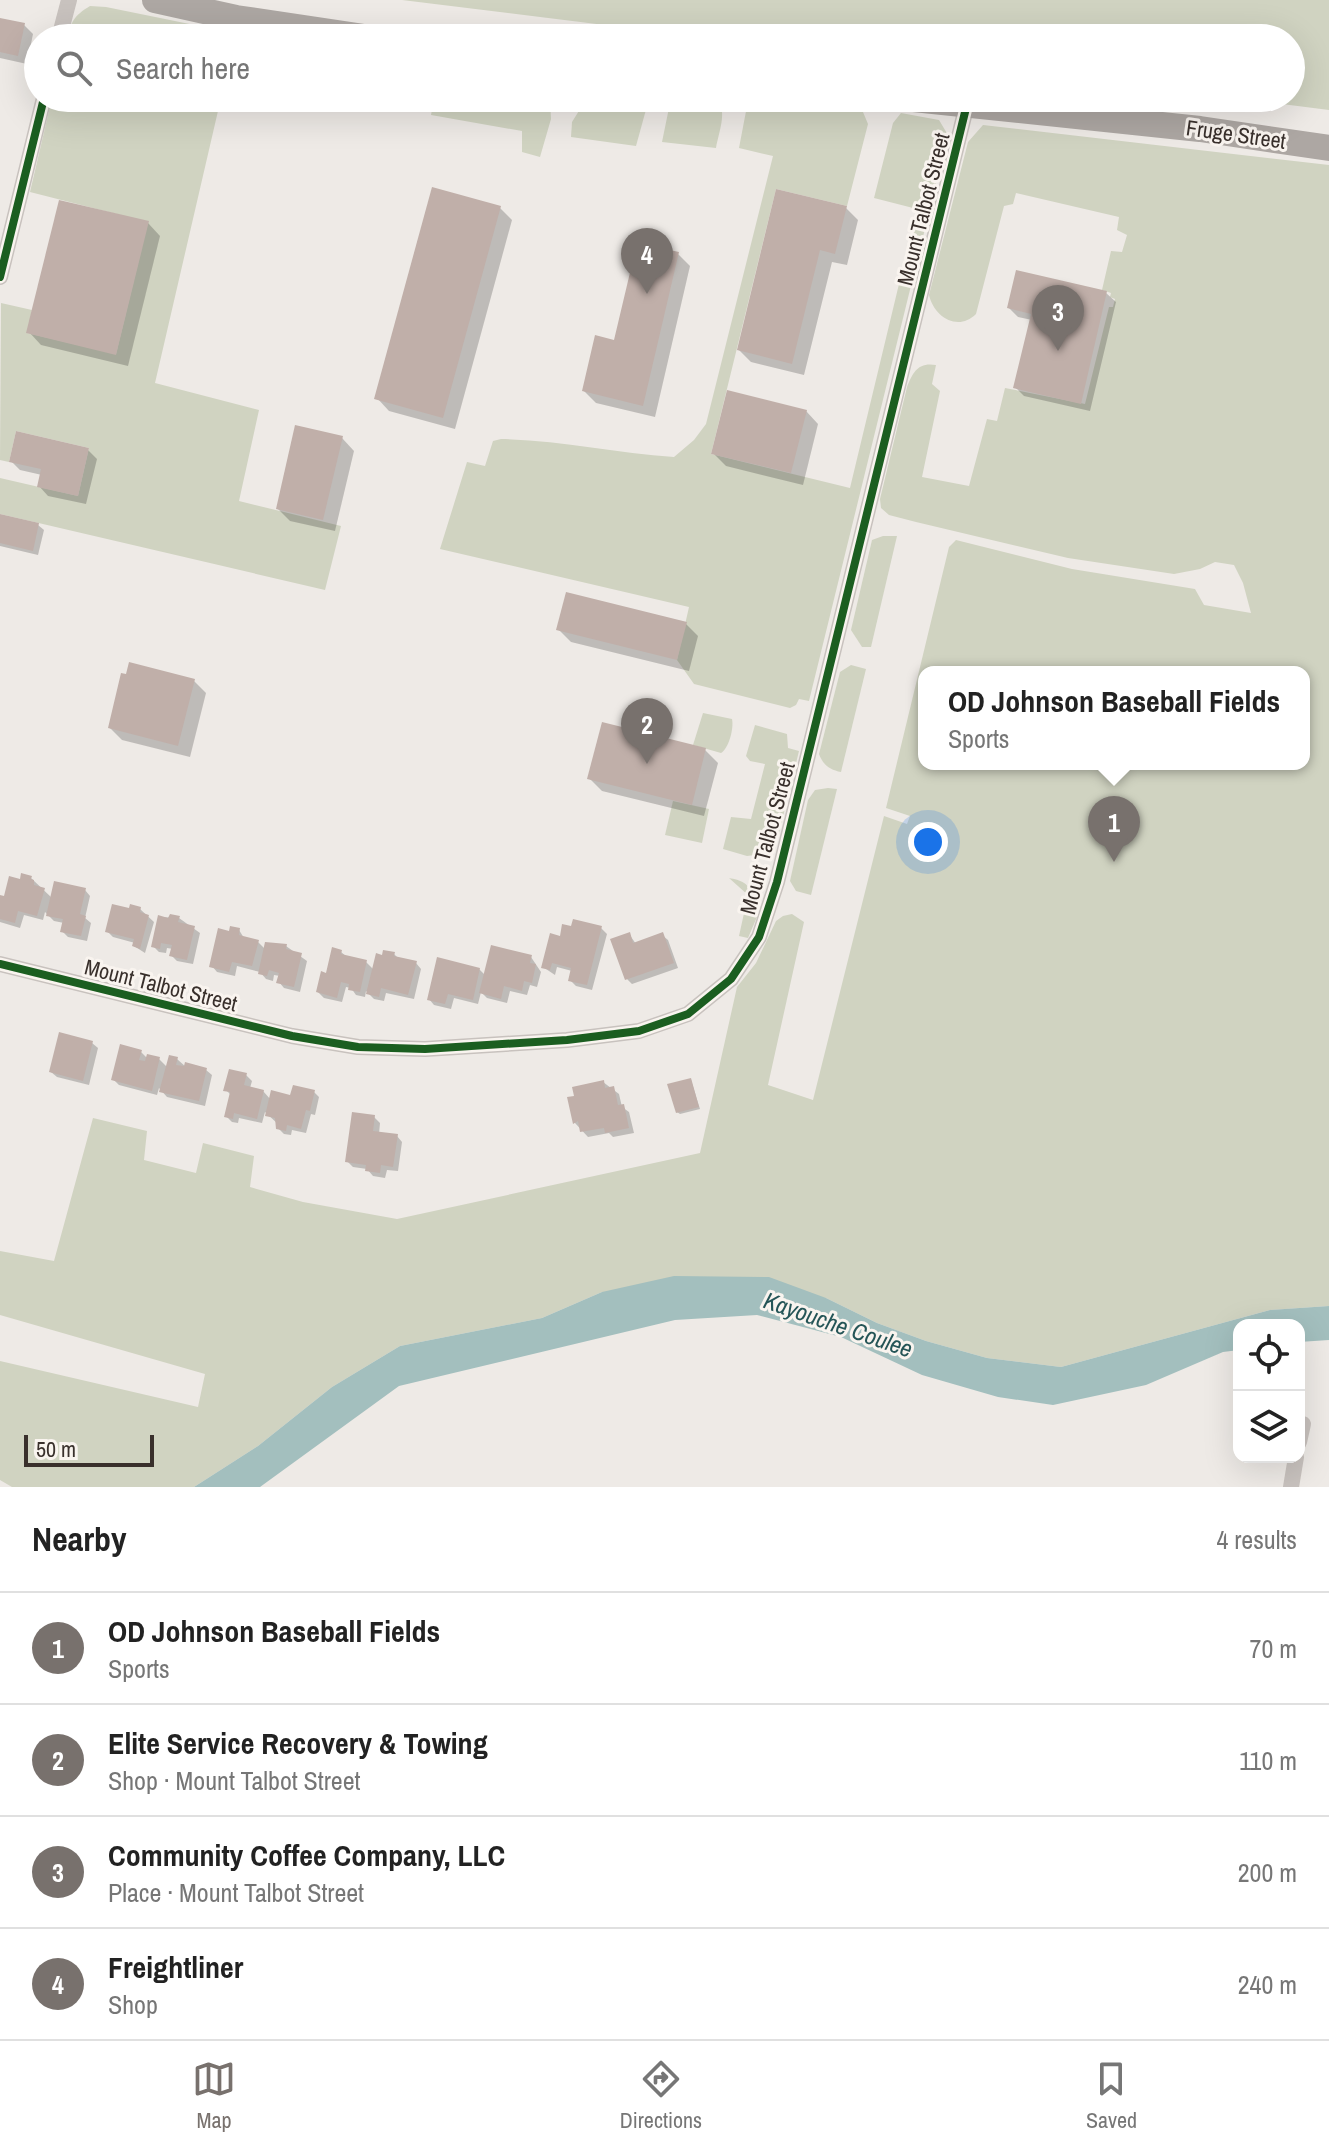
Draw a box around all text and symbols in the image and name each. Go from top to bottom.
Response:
search box [24,24,1305,112]
icon: search [52,46,96,90]
text: Search here [116,48,250,88]
street label: Fruge Street [1184,112,1288,156]
street label: Mount Talbot Street [890,129,956,289]
pin: 4 [621,228,673,294]
pin: 3 [1032,285,1084,351]
popup [918,666,1310,770]
text: OD Johnson Baseball Fields [948,681,1280,721]
pin: 2 [621,698,673,764]
text: Sports [948,721,1010,756]
street label: Mount Talbot Street [732,759,802,917]
pin: 1 [1088,796,1140,862]
your location [908,822,948,862]
street label: Mount Talbot Street [81,952,241,1018]
water label: Kayouche Coulee [760,1284,917,1364]
map controls [1233,1319,1305,1463]
button: locate [1233,1319,1305,1391]
button: layers [1233,1391,1305,1463]
scale bar [24,1431,154,1467]
text: 50 m [36,1434,76,1464]
text: Nearby [32,1516,127,1562]
text: 4 results [1216,1522,1297,1557]
text: OD Johnson Baseball Fields [108,1611,440,1651]
text: 1 [52,1631,64,1666]
text: 70 m [1250,1631,1297,1666]
text: Sports [108,1651,170,1686]
text: Elite Service Recovery & Towing [108,1723,488,1763]
text: 2 [52,1743,64,1778]
text: 110 m [1239,1743,1297,1778]
text: Shop · Mount Talbot Street [108,1763,361,1798]
text: Community Coffee Company, LLC [108,1835,505,1875]
text: 3 [52,1855,64,1890]
text: 200 m [1238,1855,1297,1890]
text: Place · Mount Talbot Street [108,1875,364,1910]
text: Freightliner [108,1947,243,1987]
text: 4 [52,1967,64,2002]
text: 240 m [1238,1967,1297,2002]
text: Shop [108,1987,158,2022]
tab: Map [192,2057,236,2135]
tab: Directions [620,2057,702,2135]
tab: Saved [1086,2057,1137,2135]

